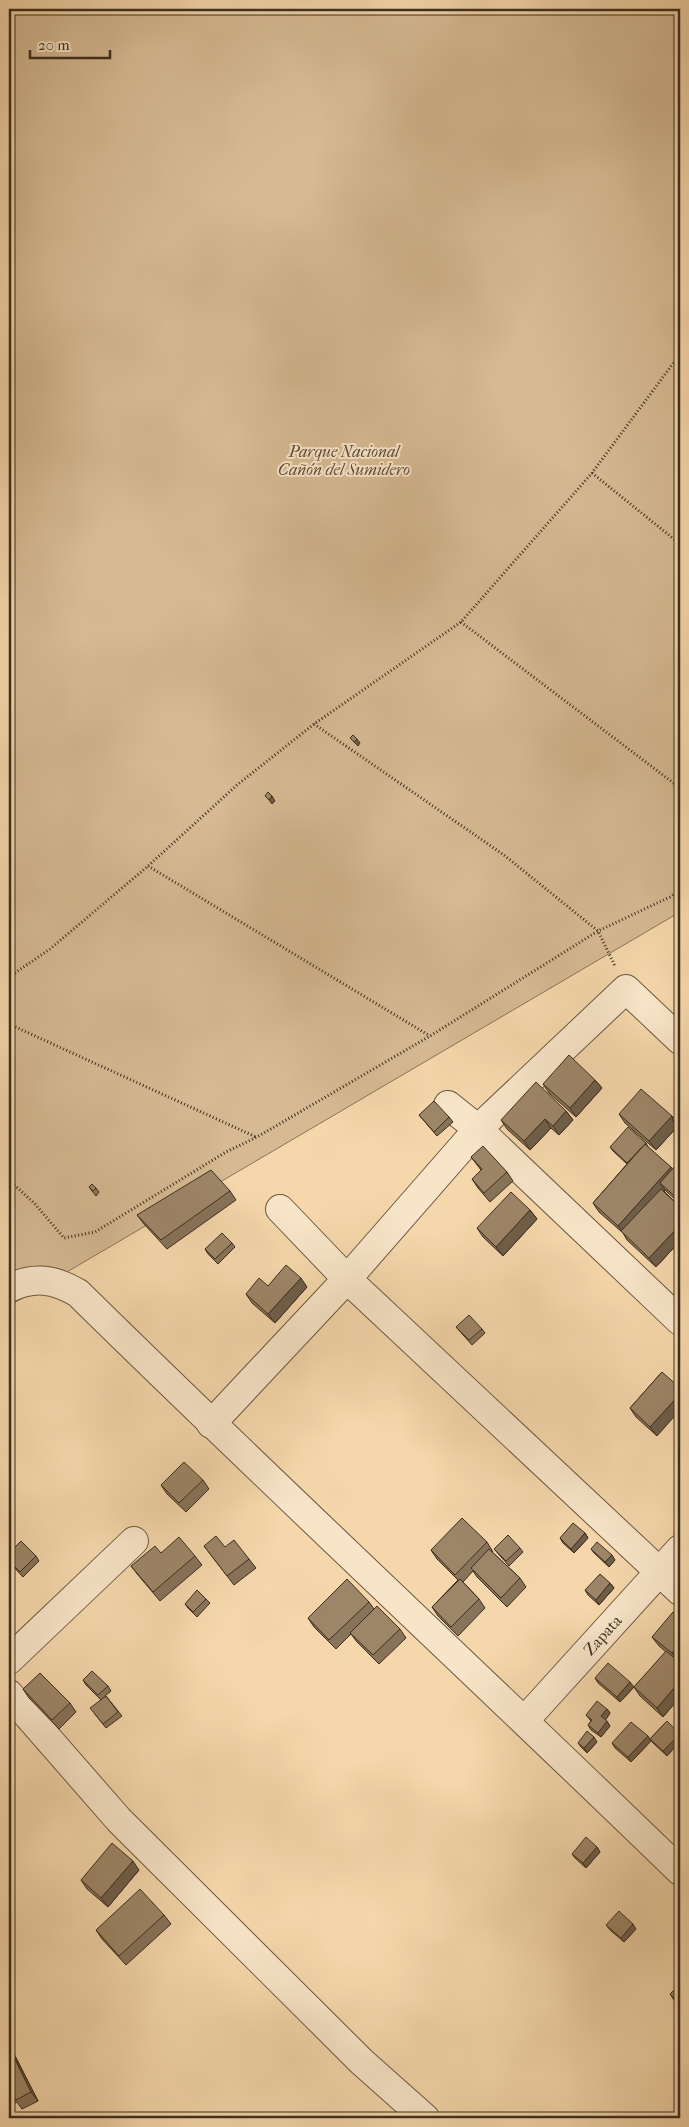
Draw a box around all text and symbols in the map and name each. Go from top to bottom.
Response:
scale bar [30,28,110,60]
text: 20 m [38,36,70,54]
park label: Parque Nacional Cañón del Sumidero [278,442,410,479]
street label: Zapata [580,1611,626,1659]

